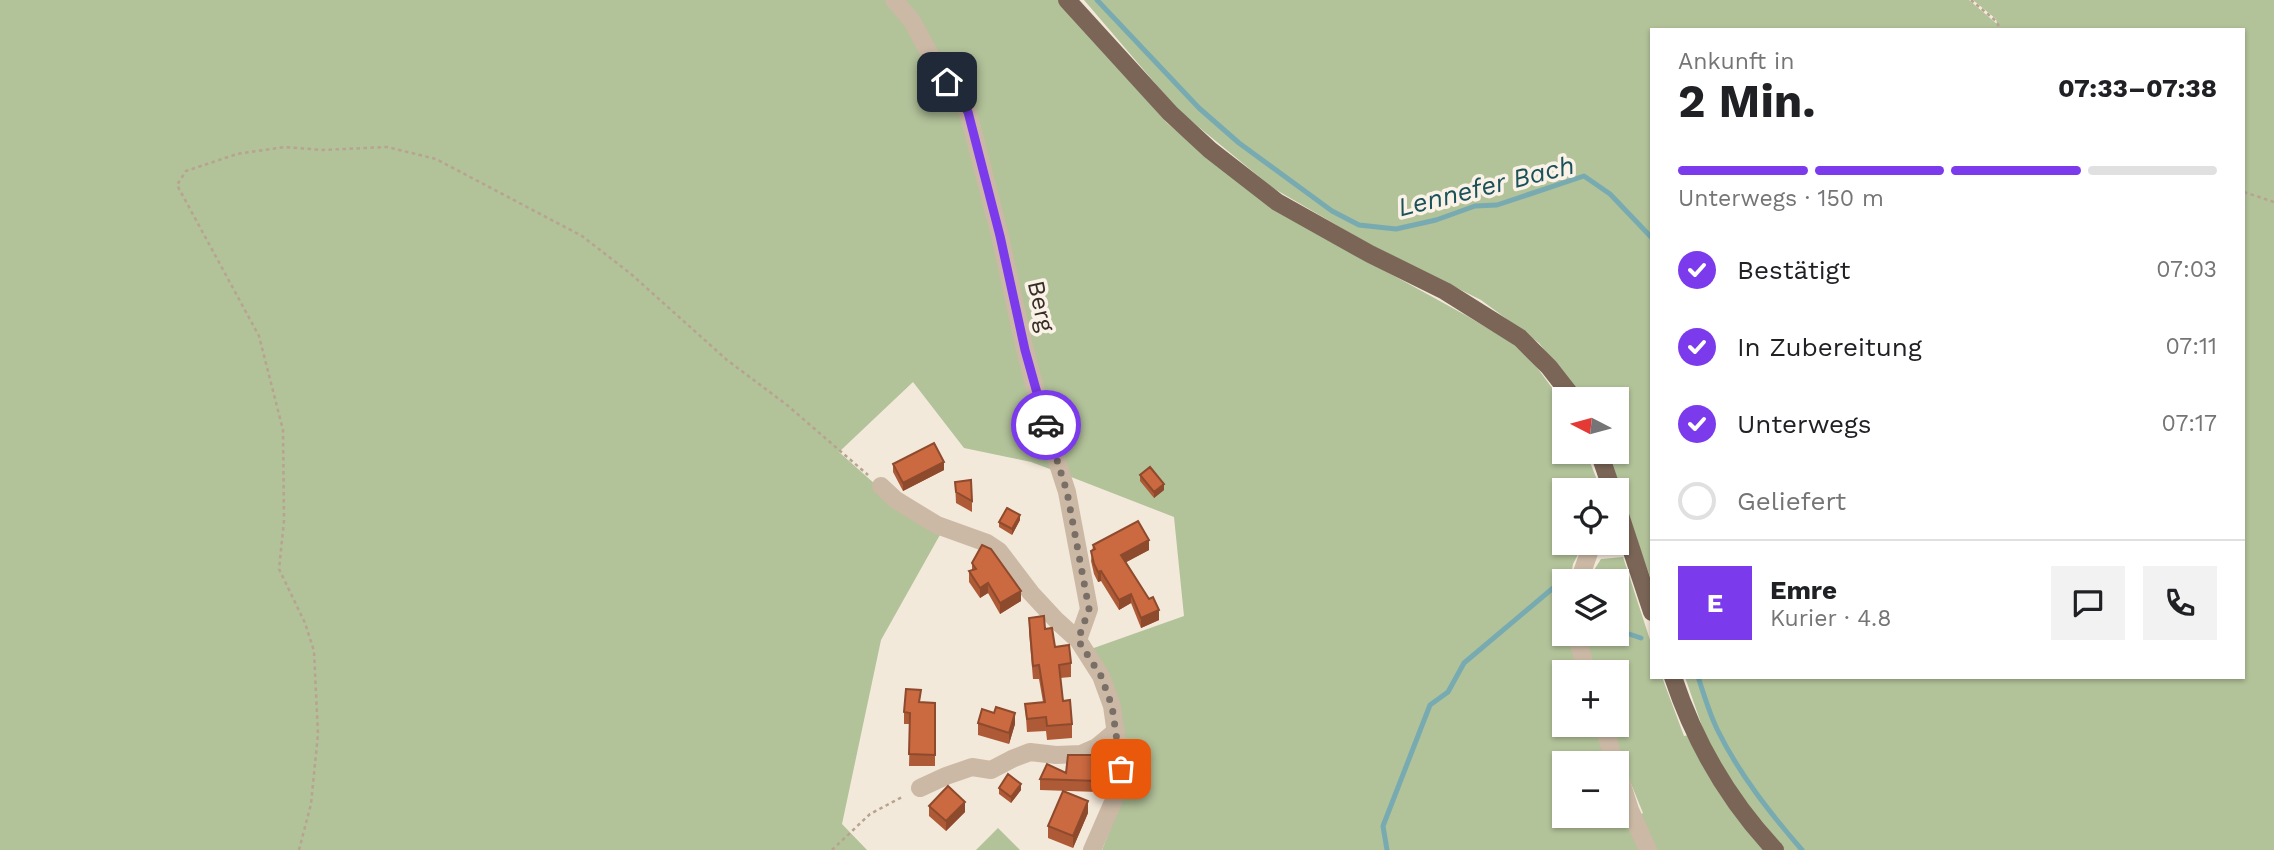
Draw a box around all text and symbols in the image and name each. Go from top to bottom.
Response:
text: Ankunft in [1678,48,1794,75]
pin [917,52,977,112]
icon: home [928,63,966,101]
text: 07:33–07:38 [2058,73,2217,103]
text: 2 Min. [1678,74,1816,128]
water label: Lennefer Bach [1395,150,1577,222]
text: Unterwegs · 150 m [1678,185,1884,212]
icon: check [1678,251,1716,289]
text: Bestätigt [1737,255,1850,285]
text: 07:03 [2156,256,2217,283]
street label: Berg [1022,278,1060,334]
icon: check [1678,328,1716,366]
text: In Zubereitung [1737,332,1922,362]
text: 07:11 [2166,333,2217,360]
north arrow [1552,387,1629,464]
map controls [1552,387,1629,828]
courier [1011,390,1081,460]
icon: check [1678,405,1716,443]
icon: car [1027,406,1065,444]
text: Unterwegs [1737,409,1872,439]
text: 07:17 [2162,410,2217,437]
button: locate [1552,478,1629,555]
text: Geliefert [1737,486,1846,516]
button: chat [2051,566,2125,640]
button: phone [2143,566,2217,640]
button: layers [1552,569,1629,646]
text: Emre [1770,575,1837,605]
text: E [1707,588,1723,618]
text: Kurier · 4.8 [1770,605,1891,632]
button: + [1552,660,1629,737]
pin [1091,739,1151,799]
icon: bag [1102,750,1140,788]
button: − [1552,751,1629,828]

